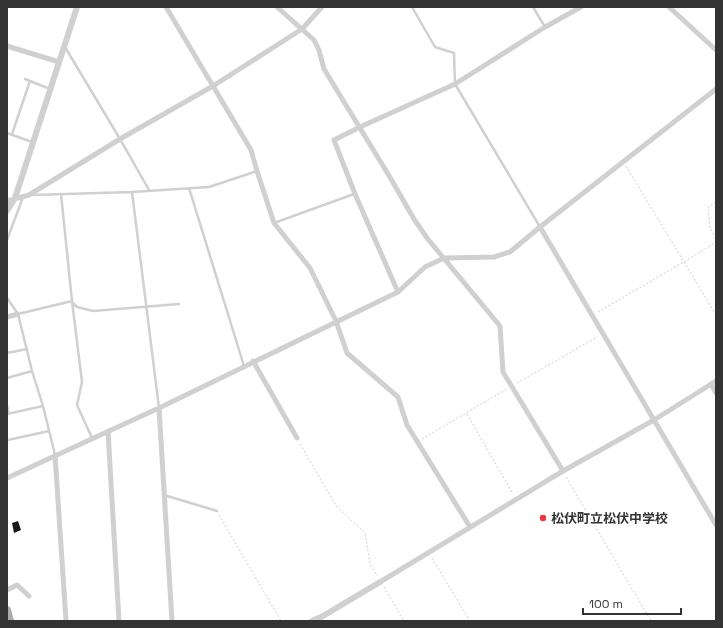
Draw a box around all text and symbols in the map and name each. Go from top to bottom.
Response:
place label: 松伏町立松伏中学校 [551,510,668,527]
marker: 松伏町立松伏中学校 [538,513,548,523]
scale bar [583,590,681,616]
text: 100 m [589,596,623,612]

